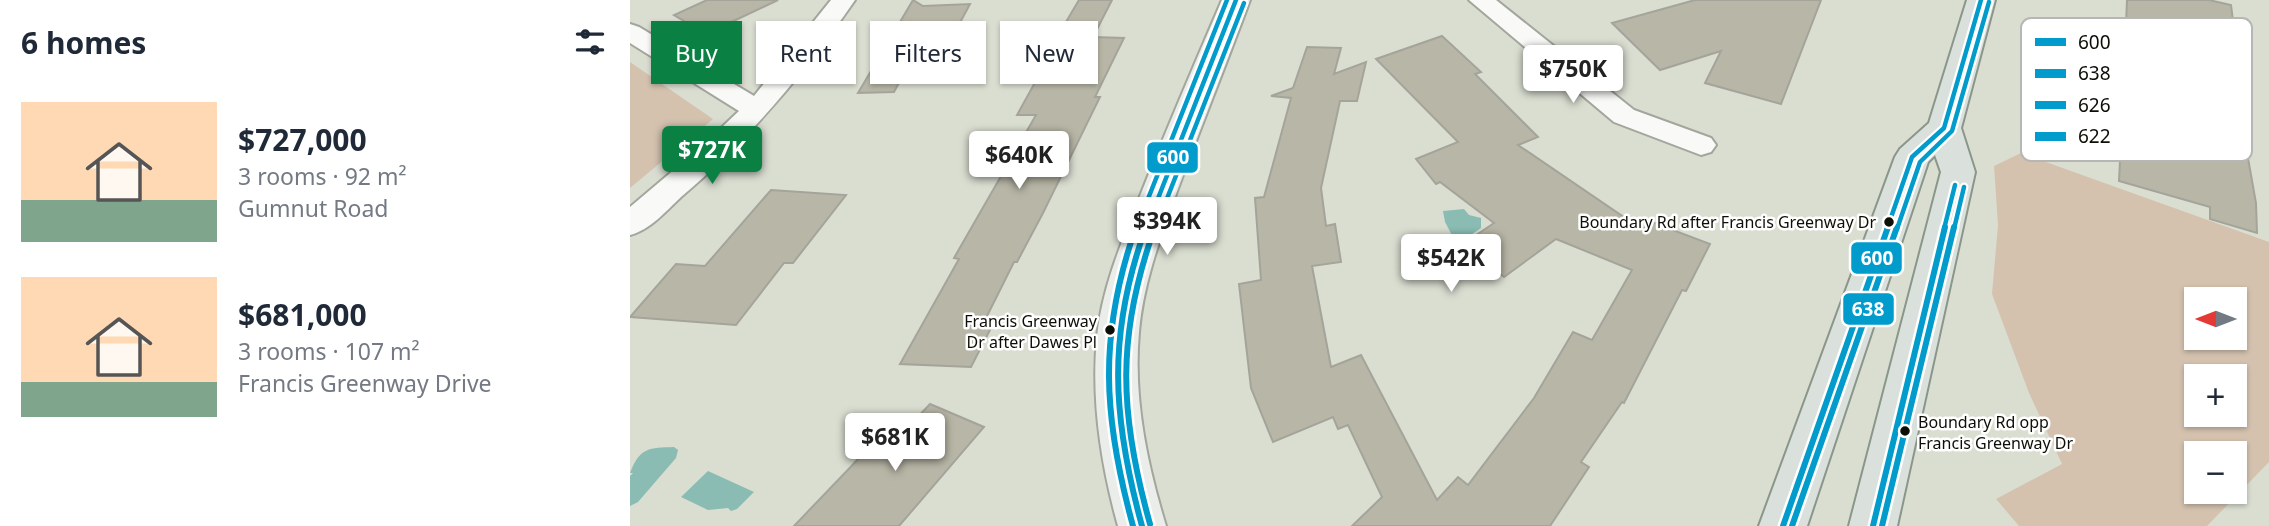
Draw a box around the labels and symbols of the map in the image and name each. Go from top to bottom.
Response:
legend [2021,18,2252,161]
text: 600 [2078,29,2111,55]
pin: $750K [1524,46,1622,105]
text: 638 [2078,60,2111,86]
text: 626 [2078,92,2111,118]
text: 622 [2078,123,2111,149]
pin: $727K [663,127,761,186]
pin: $640K [970,132,1068,191]
line badge: 600 [1146,141,1199,174]
text: 600 [1157,144,1189,170]
pin: $394K [1118,198,1216,257]
place label: Boundary Rd after Francis Greenway Dr [1579,211,1876,233]
marker: Boundary Rd after Francis Greenway Dr [1882,215,1896,229]
pin: $542K [1402,234,1500,294]
line badge: 600 [1850,241,1903,275]
text: 600 [1861,245,1893,271]
north arrow [2184,287,2247,350]
line badge: 638 [1842,292,1895,326]
text: 638 [1852,296,1884,322]
place label: Francis Greenway Dr after Dawes Pl [964,310,1098,353]
marker: Francis Greenway Dr after Dawes Pl [1103,323,1117,337]
place label: Boundary Rd opp Francis Greenway Dr [1918,411,2074,454]
pin: $681K [846,414,944,473]
marker: Boundary Rd opp Francis Greenway Dr [1898,424,1912,438]

